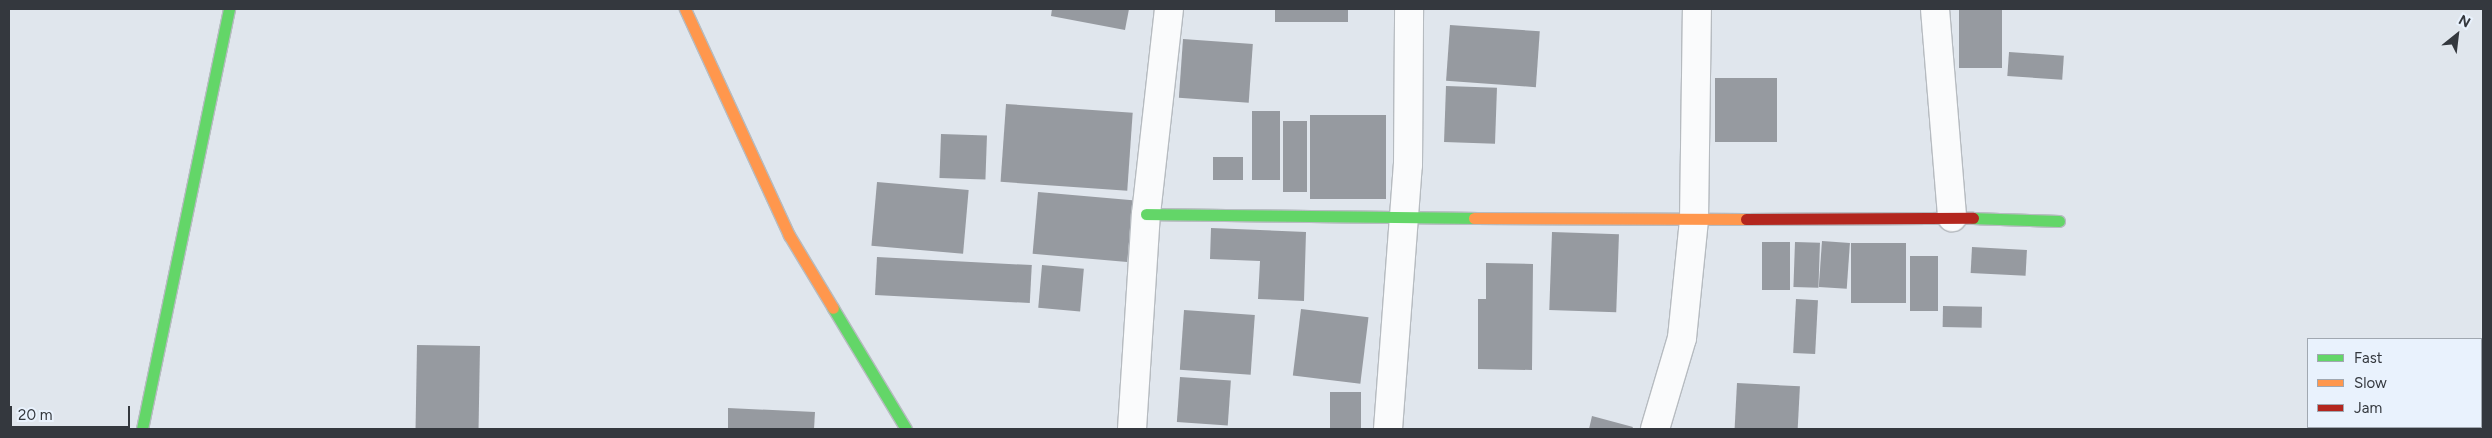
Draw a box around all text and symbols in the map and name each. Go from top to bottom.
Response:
north arrow [2432,10,2482,60]
text: N [2456,11,2473,31]
legend [2307,338,2482,428]
text: Fast [2354,349,2382,367]
text: Slow [2354,374,2387,392]
scale bar [12,396,132,428]
text: Jam [2354,399,2382,417]
text: 20 m [18,406,52,424]

